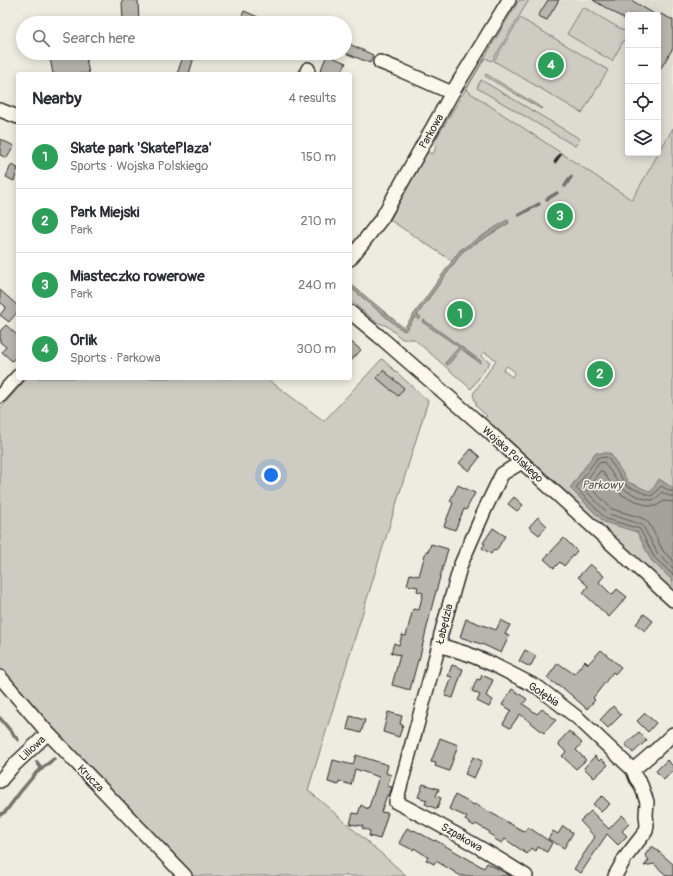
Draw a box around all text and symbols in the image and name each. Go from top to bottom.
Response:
map controls [625,12,661,156]
button: + [625,12,661,48]
search box [16,16,352,60]
icon: search [30,27,52,49]
text: Search here [62,29,135,48]
button: − [625,48,661,84]
pin: 4 [538,50,564,80]
button: locate [625,84,661,120]
text: Nearby [32,88,81,109]
text: 4 results [289,90,336,106]
street label: Parkowa [416,112,446,151]
button: layers [625,120,661,156]
text: Skate park 'SkatePlaza' [70,139,212,158]
text: 1 [42,149,48,165]
text: 150 m [301,149,336,165]
text: Sports · Wojska Polskiego [70,158,208,174]
pin: 3 [547,201,573,231]
text: Park Miejski [70,203,139,222]
text: 2 [41,213,49,229]
text: 210 m [300,213,336,229]
text: Park [70,222,93,238]
text: Miasteczko rowerowe [70,267,205,286]
text: 3 [41,277,49,293]
text: 240 m [298,277,336,293]
text: Park [70,286,93,302]
pin: 1 [447,299,473,329]
text: Orlik [70,331,97,350]
text: 4 [41,341,49,357]
text: 300 m [297,341,336,357]
text: Sports · Parkowa [70,350,161,366]
pin: 2 [587,359,613,389]
street label: Wojska Polskiego [479,424,546,485]
your location [261,465,281,485]
water label: Parkowy [582,478,624,493]
street label: Łabędzia [433,603,456,647]
street label: Gołębia [526,679,562,709]
street label: Liliowa [17,733,48,764]
street label: Krucza [75,762,107,795]
street label: Szpakowa [439,820,485,854]

